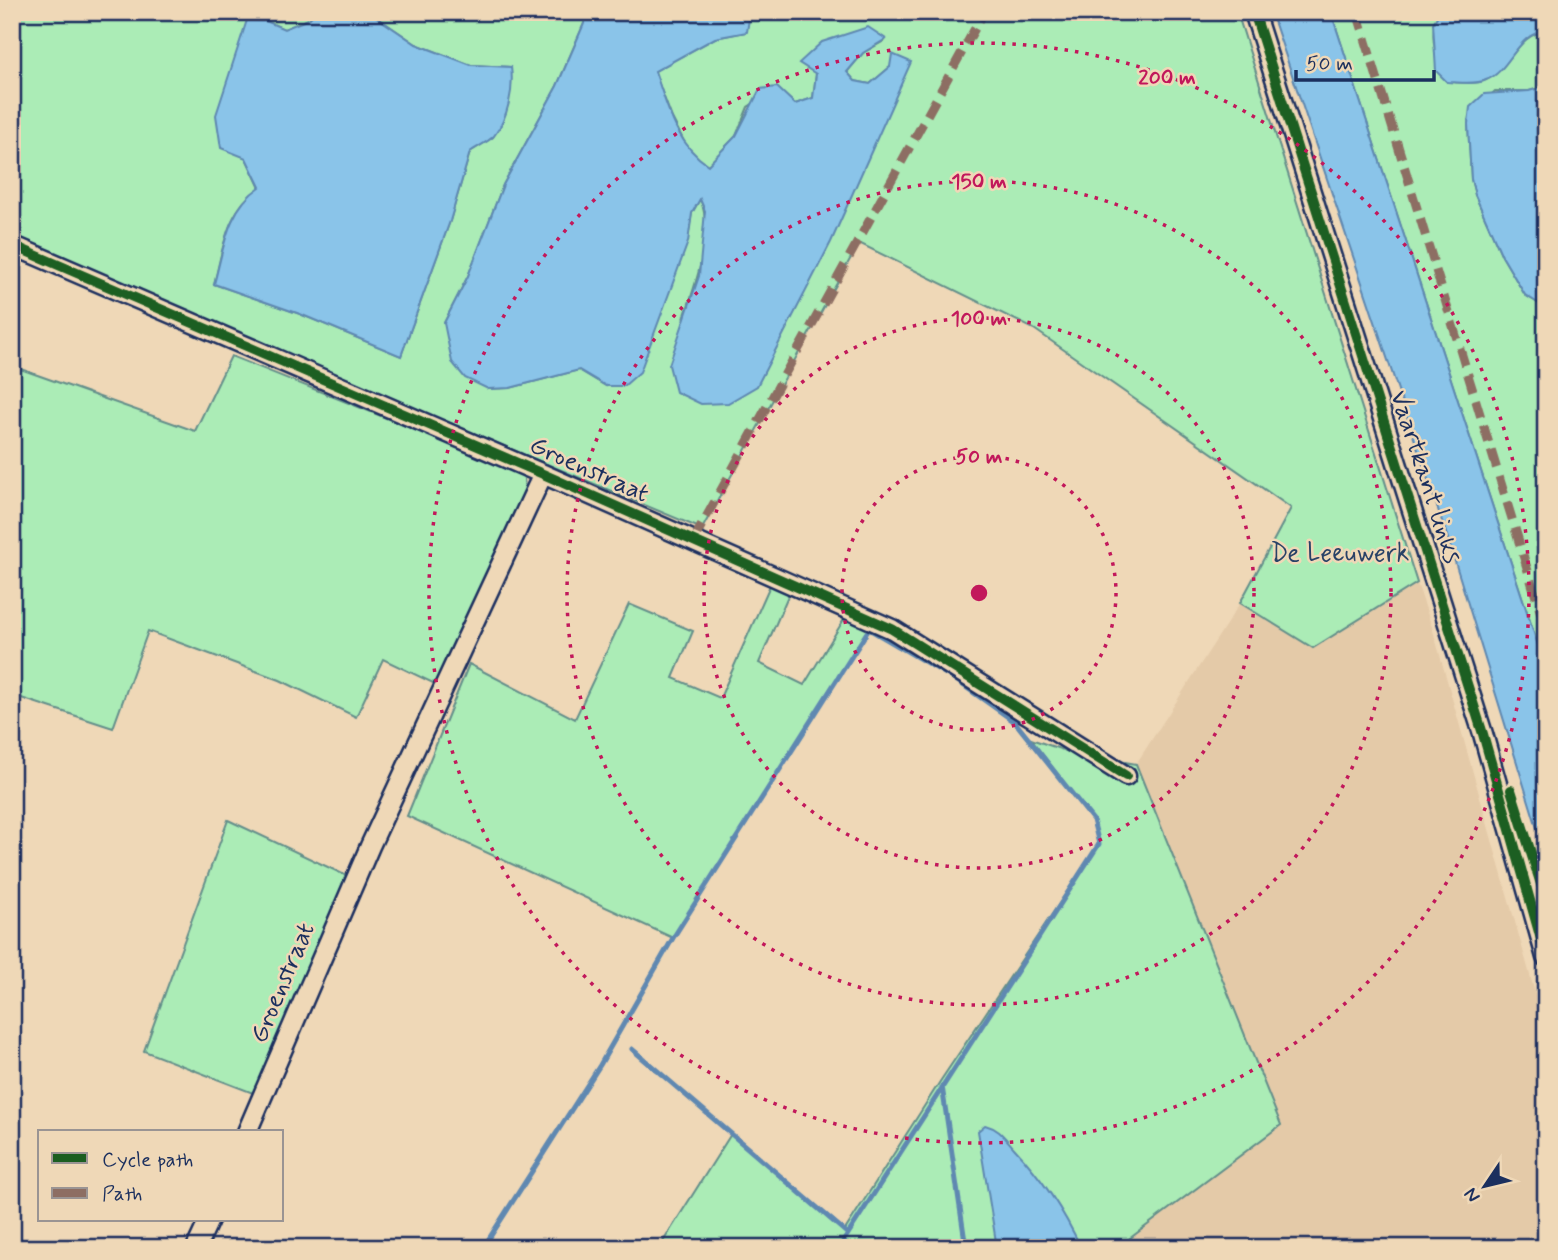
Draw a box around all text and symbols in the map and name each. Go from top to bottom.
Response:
scale bar [1296,38,1434,82]
text: 50 m [1306,50,1353,78]
text: 200 m [1138,64,1196,92]
text: 150 m [951,168,1007,196]
text: 100 m [951,305,1007,333]
street label: Vaartkant links [1381,386,1469,568]
street label: Groenstraat [524,429,654,511]
text: 50 m [956,443,1003,471]
park label: De Leeuwerk [1270,537,1410,571]
centre of rings [967,581,991,605]
street label: Groenstraat [242,918,324,1048]
legend [38,1130,284,1222]
text: Cycle path [102,1146,193,1174]
north arrow [1450,1152,1520,1222]
text: Path [102,1180,142,1208]
text: N [1458,1183,1486,1207]

